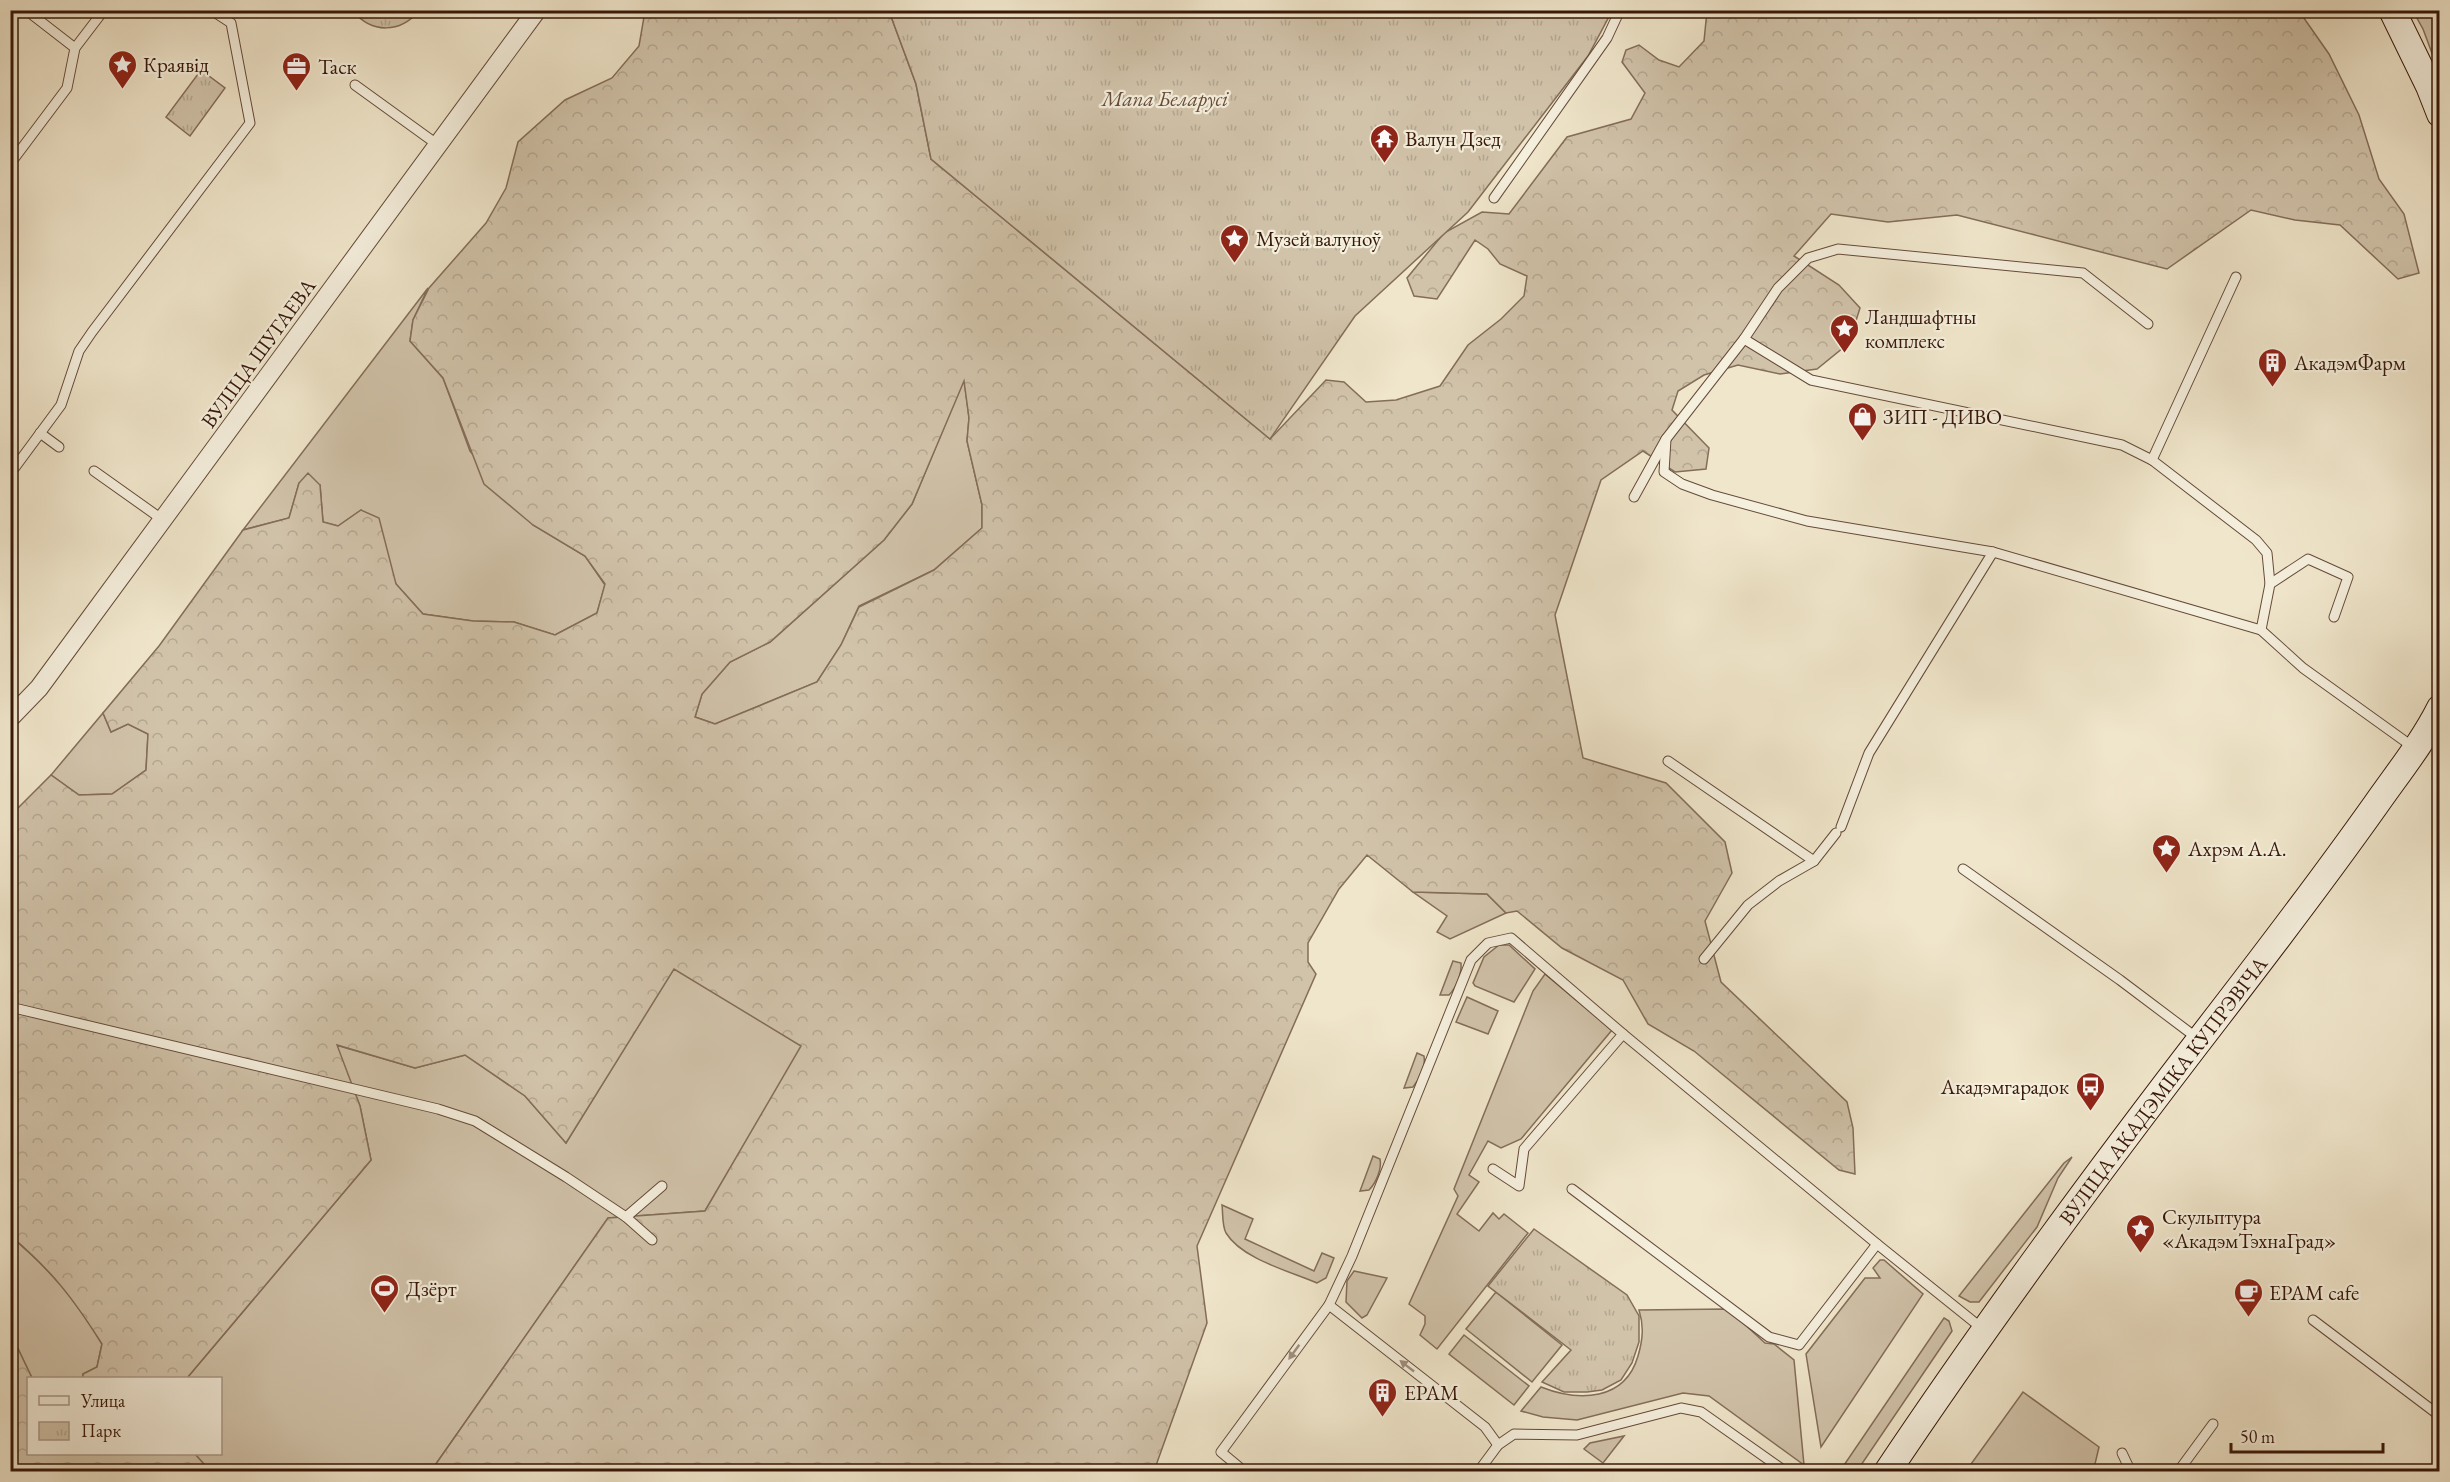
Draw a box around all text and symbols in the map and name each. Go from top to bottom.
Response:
place icon: Краявід [106,48,138,90]
office icon: Таск [281,50,313,92]
place label: Краявід [143,51,209,78]
place label: Таск [318,53,357,80]
park label: Мапа Беларусі [1100,85,1229,112]
temple icon: Валун Дзед [1368,122,1400,164]
place label: Валун Дзед [1405,125,1501,152]
place icon: Музей валуноў [1219,222,1251,264]
place label: Музей валуноў [1256,225,1382,252]
street label: ВУЛІЦА ШУГАЕВА [195,273,322,433]
place label: Ландшафтны комплекс [1865,303,1977,354]
place icon: Ландшафтны комплекс [1828,312,1860,354]
building icon: АкадэмФарм [2257,346,2289,388]
place label: АкадэмФарм [2293,349,2406,376]
shop icon: ЗИП - ДИВО [1846,400,1878,442]
place label: ЗИП - ДИВО [1883,403,2002,430]
place icon: Ахрэм А.А. [2151,832,2183,874]
place label: Ахрэм А.А. [2187,835,2287,862]
street label: ВУЛІЦА АКАДЭМІКА КУПРЭВІЧА [2052,950,2273,1229]
bus stop icon: Акадэмгарадок [2074,1070,2106,1112]
place label: Акадэмгарадок [1940,1073,2069,1100]
place label: Скульптура «АкадэмТэхнаГрад» [2162,1203,2336,1254]
place icon: Скульптура «АкадэмТэхнаГрад» [2125,1212,2157,1254]
sports icon: Дзёрт [369,1272,401,1314]
place label: Дзёрт [406,1275,457,1302]
cafe icon: EPAM cafe [2232,1276,2264,1318]
place label: EPAM cafe [2269,1279,2359,1306]
one-way arrow [1289,1345,1301,1360]
one-way arrow [1399,1359,1415,1372]
building icon: EPAM [1367,1376,1399,1418]
legend [27,1377,222,1455]
place label: EPAM [1404,1379,1459,1406]
text: Улица [80,1389,126,1412]
scale bar [2231,1416,2382,1454]
text: Парк [81,1419,121,1442]
text: 50 m [2240,1425,2275,1448]

